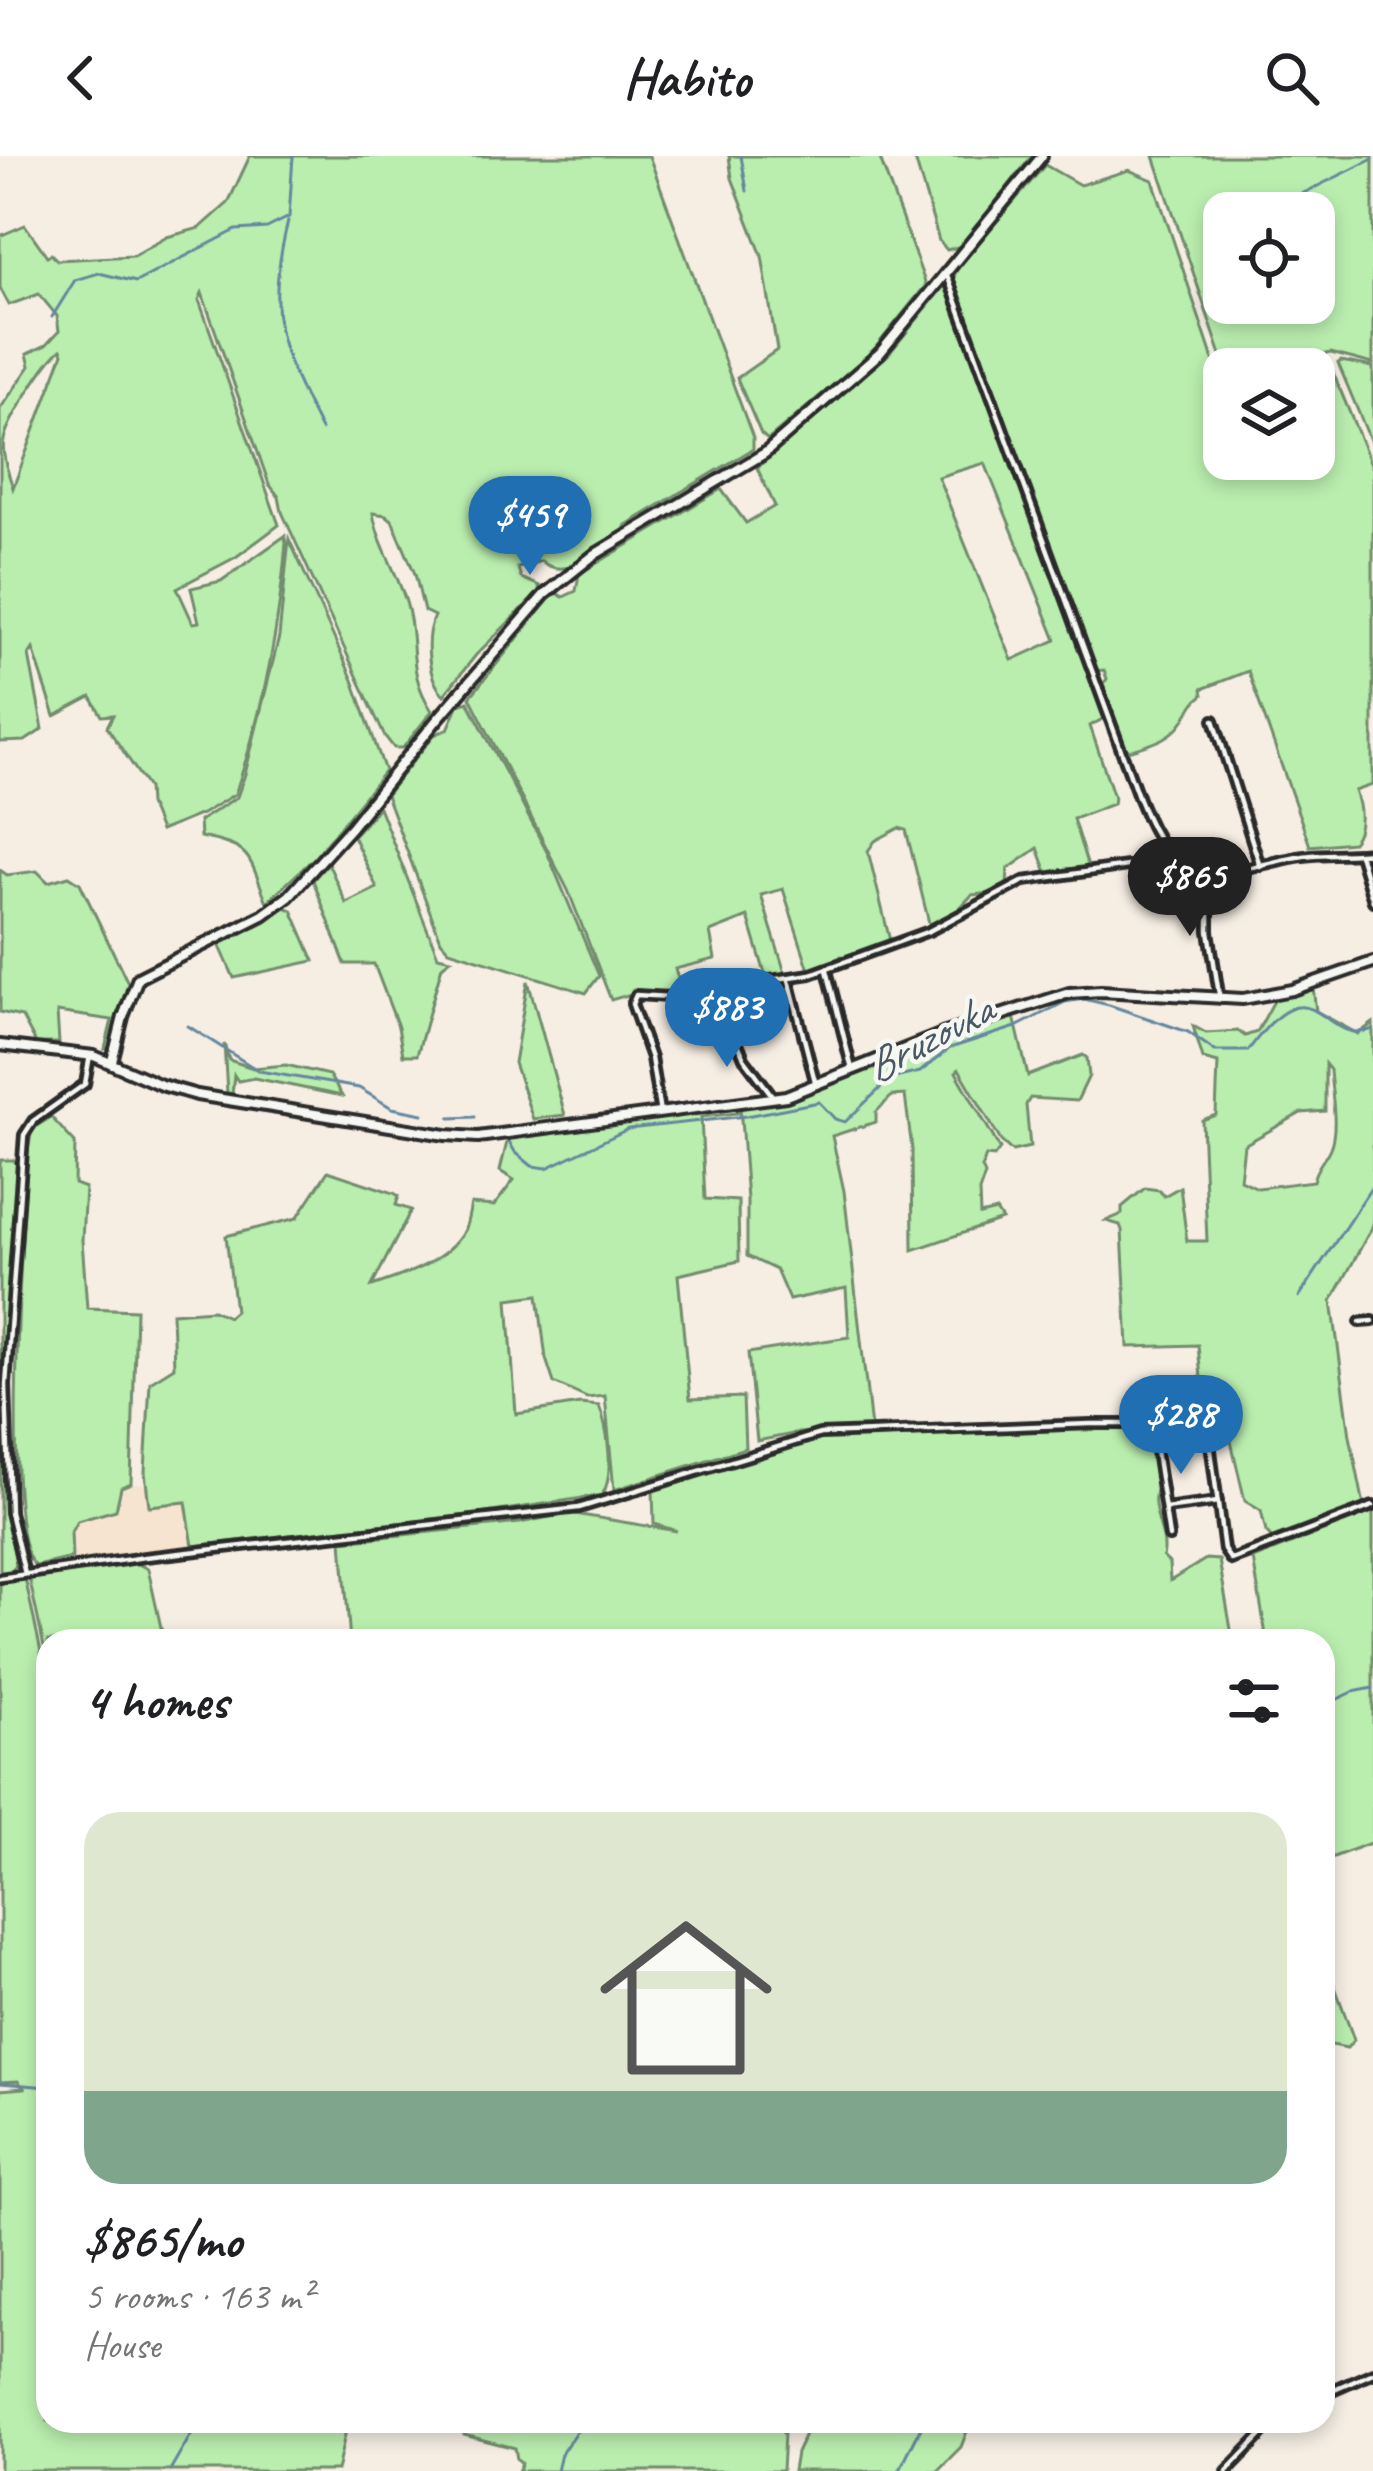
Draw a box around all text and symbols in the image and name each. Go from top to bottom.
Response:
text: Habito [623,44,750,112]
icon: back [48,45,114,111]
icon: search [1259,45,1325,111]
map controls [1203,192,1335,480]
button: locate [1203,192,1335,324]
button: layers [1203,348,1335,480]
pin: $459 [459,476,601,578]
text: $459 [495,490,565,539]
pin: $865 [1119,837,1261,939]
text: $865 [1155,851,1225,900]
pin: $883 [656,968,798,1070]
water label: Bruzovka [855,979,1006,1095]
text: $883 [692,982,762,1031]
pin: $288 [1110,1375,1252,1477]
text: $288 [1146,1389,1216,1438]
icon: filters [1221,1668,1287,1734]
text: 4 homes [84,1669,228,1733]
icon: home [578,1890,794,2106]
text: $865/mo [84,2208,241,2272]
text: 5 rooms · 163 m² [84,2272,312,2321]
text: House [84,2321,160,2370]

